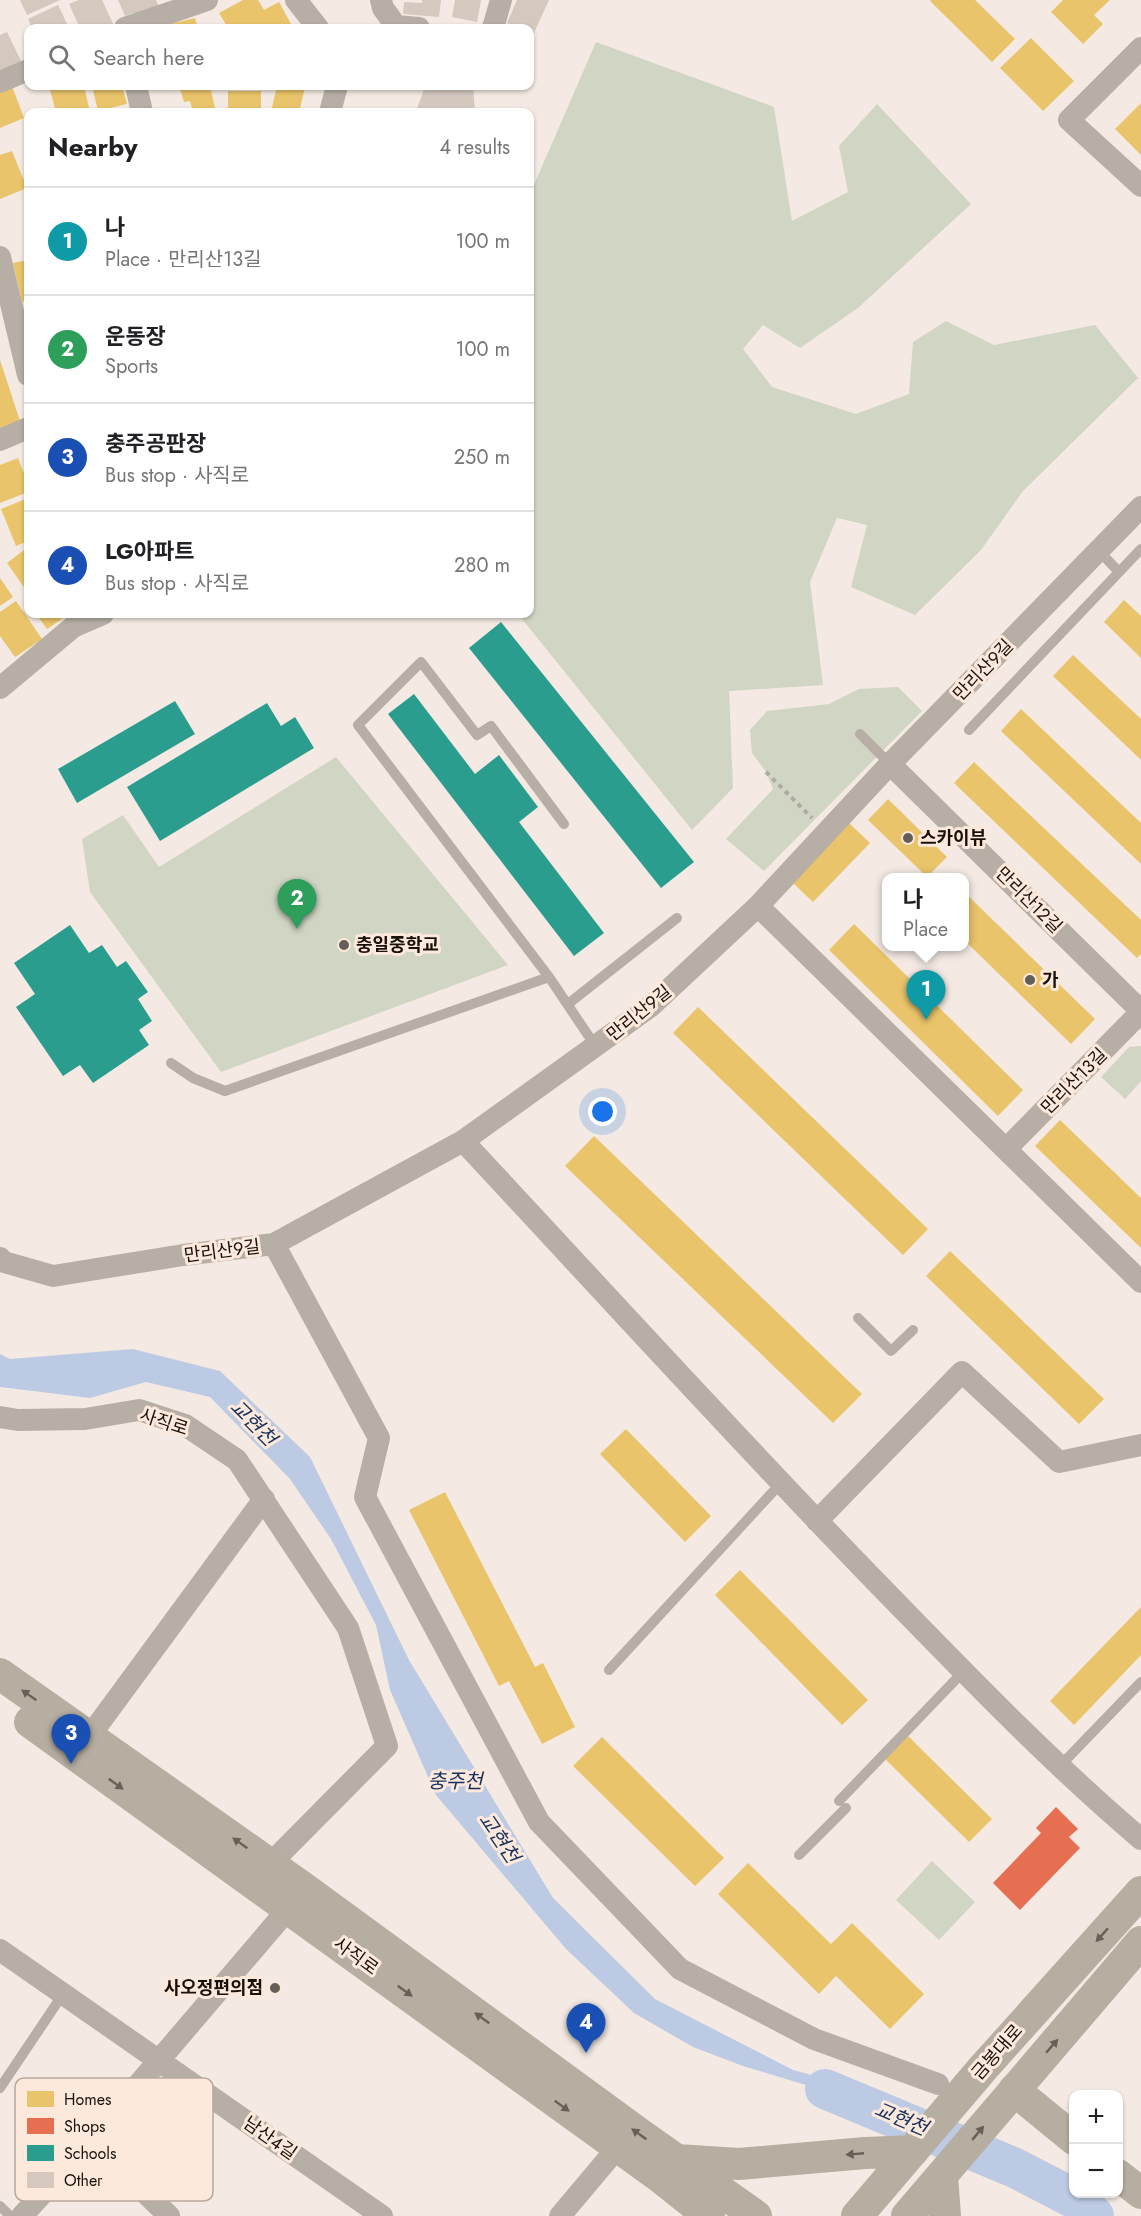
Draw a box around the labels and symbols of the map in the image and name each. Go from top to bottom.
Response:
street label: 만리산9길 [947,633,1019,707]
place label: 스카이뷰 [920,825,986,851]
marker: 스카이뷰 [901,831,915,845]
street label: 만리산12길 [990,861,1068,939]
pin: 2 [278,880,316,929]
place label: 충일중학교 [356,932,439,958]
marker: 충일중학교 [337,938,351,952]
place label: 가 [1042,967,1059,993]
pin: 1 [906,970,946,1020]
marker: 가 [1023,973,1037,987]
street label: 만리산9길 [601,979,677,1047]
street label: 만리산13길 [1035,1042,1113,1120]
your location [588,1097,617,1126]
street label: 만리산9길 [182,1233,262,1269]
water label: 교현천 [223,1393,285,1455]
street label: 사직로 [136,1402,192,1442]
one-way arrow [21,1690,37,1701]
pin: 3 [52,1714,90,1764]
water label: 충주천 [427,1767,485,1796]
one-way arrow [107,1778,123,1790]
water label: 교현천 [472,1807,528,1871]
one-way arrow [232,1837,248,1849]
one-way arrow [1096,1927,1109,1942]
street label: 사직로 [328,1931,384,1981]
place label: 사오정편의점 [164,1975,263,2001]
marker: 사오정편의점 [268,1981,282,1995]
one-way arrow [396,1985,412,1997]
pin: 4 [566,2004,606,2053]
one-way arrow [475,2013,490,2025]
street label: 금봉대로 [965,2018,1029,2086]
one-way arrow [1045,2039,1058,2054]
legend [15,2078,213,2201]
text: Homes [64,2088,111,2111]
water label: 교현천 [870,2095,934,2144]
one-way arrow [554,2100,570,2112]
street label: 남산4길 [238,2110,302,2166]
text: Shops [64,2115,105,2138]
one-way arrow [971,2125,984,2141]
one-way arrow [632,2128,648,2140]
text: Schools [64,2142,116,2165]
one-way arrow [845,2149,864,2158]
text: Other [64,2169,103,2192]

